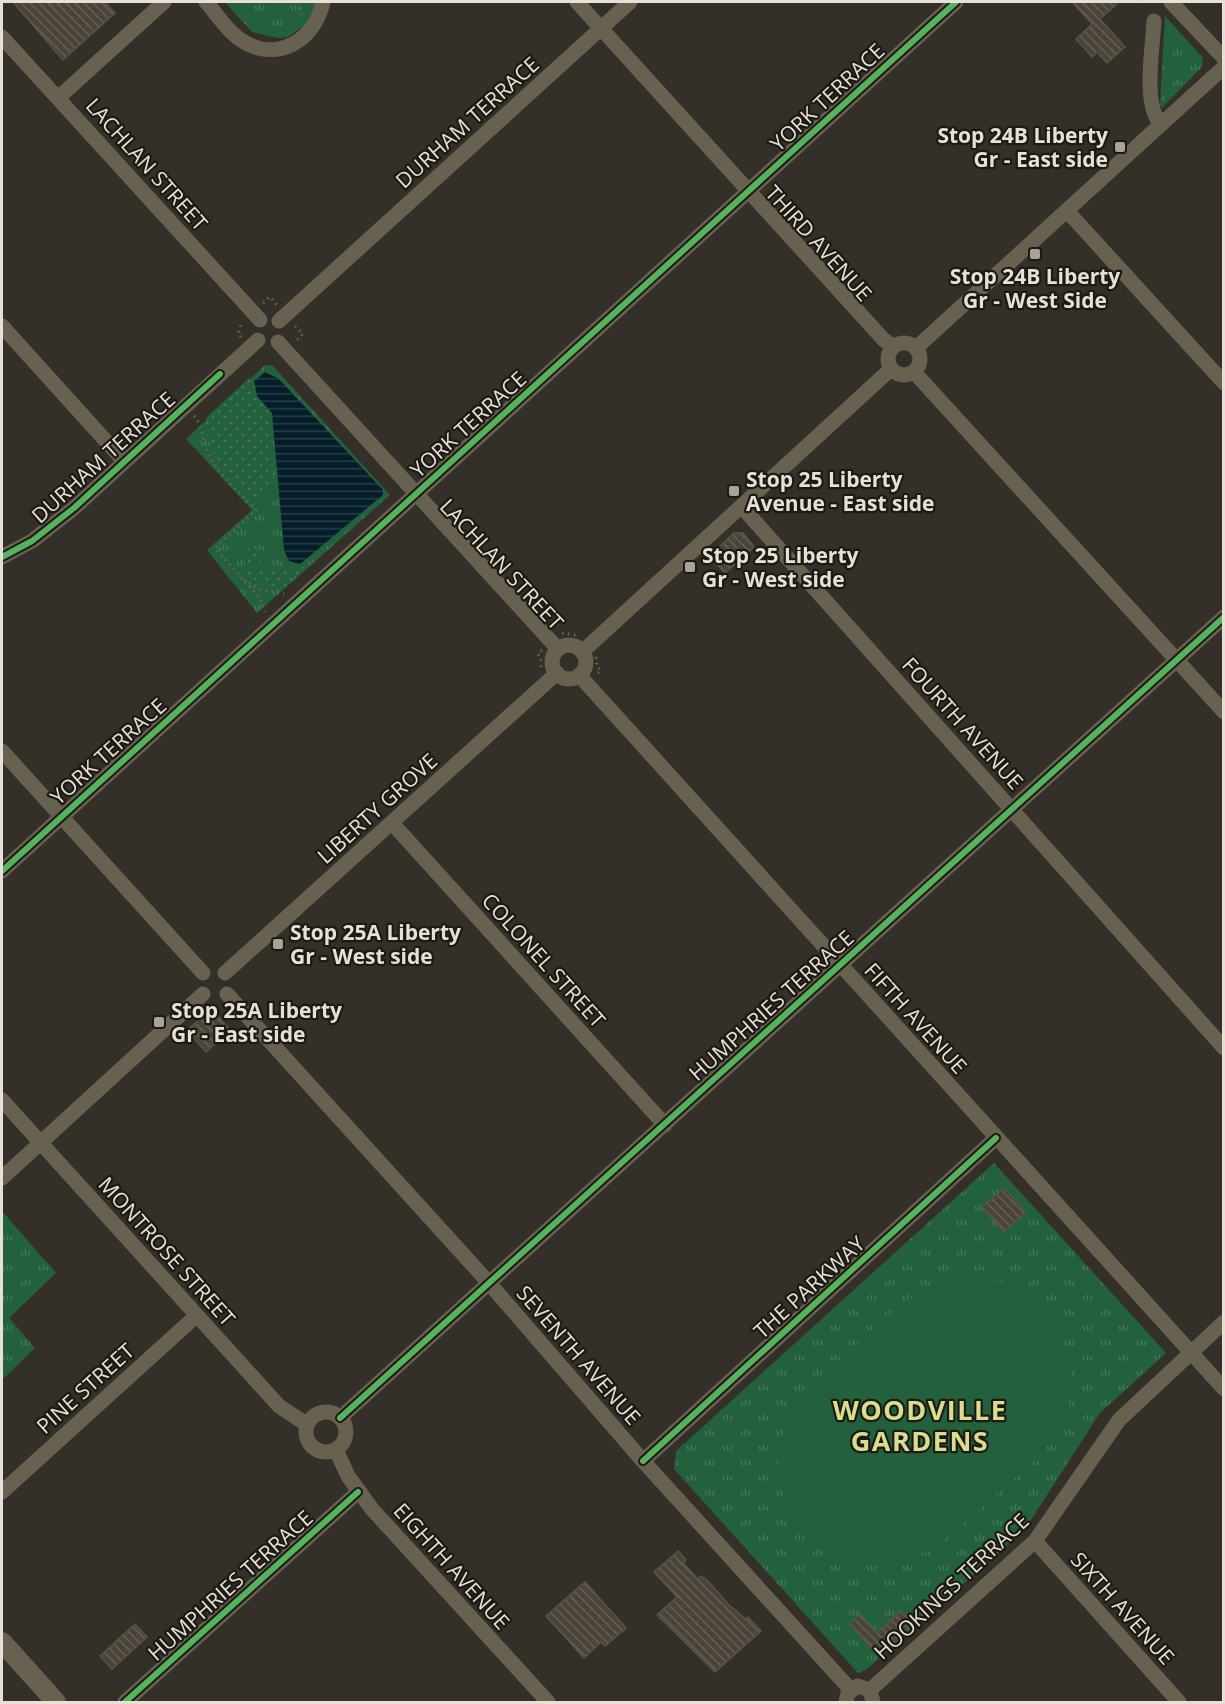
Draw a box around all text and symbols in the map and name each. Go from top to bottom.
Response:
street label: YORK TERRACE [764,37,890,157]
street label: DURHAM TERRACE [389,50,545,194]
street label: LACHLAN STREET [80,92,214,237]
place label: Stop 24B Liberty Gr - East side [937,121,1108,173]
marker: Stop 24B Liberty Gr - East side [1113,140,1127,154]
street label: THIRD AVENUE [759,179,879,307]
marker: Stop 24B Liberty Gr - West Side [1028,247,1042,261]
place label: Stop 24B Liberty Gr - West Side [950,262,1120,314]
street label: YORK TERRACE [404,365,532,483]
street label: DURHAM TERRACE [25,385,181,529]
place label: Stop 25 Liberty Avenue - East side [746,465,935,517]
marker: Stop 25 Liberty Avenue - East side [727,484,741,498]
street label: LACHLAN STREET [434,493,570,636]
place label: Stop 25 Liberty Gr - West side [702,541,859,593]
marker: Stop 25 Liberty Gr - West side [683,560,697,574]
street label: FOURTH AVENUE [896,651,1030,795]
street label: YORK TERRACE [44,692,172,810]
street label: LIBERTY GROVE [311,747,443,869]
street label: COLONEL STREET [476,887,612,1033]
place label: Stop 25A Liberty Gr - West side [290,918,461,970]
street label: HUMPHRIES TERRACE [683,923,859,1087]
marker: Stop 25A Liberty Gr - West side [271,937,285,951]
street label: FIFTH AVENUE [859,956,973,1080]
place label: Stop 25A Liberty Gr - East side [171,996,342,1048]
marker: Stop 25A Liberty Gr - East side [152,1015,166,1029]
street label: MONTROSE STREET [93,1170,242,1332]
street label: THE PARKWAY [747,1229,871,1344]
street label: SEVENTH AVENUE [511,1279,647,1431]
street label: PINE STREET [30,1336,140,1439]
district label: WOODVILLE GARDENS [833,1391,1007,1459]
street label: EIGHTH AVENUE [388,1497,516,1635]
street label: HUMPHRIES TERRACE [142,1503,318,1667]
street label: HOOKINGS TERRACE [867,1507,1035,1665]
street label: SIXTH AVENUE [1065,1546,1181,1670]

